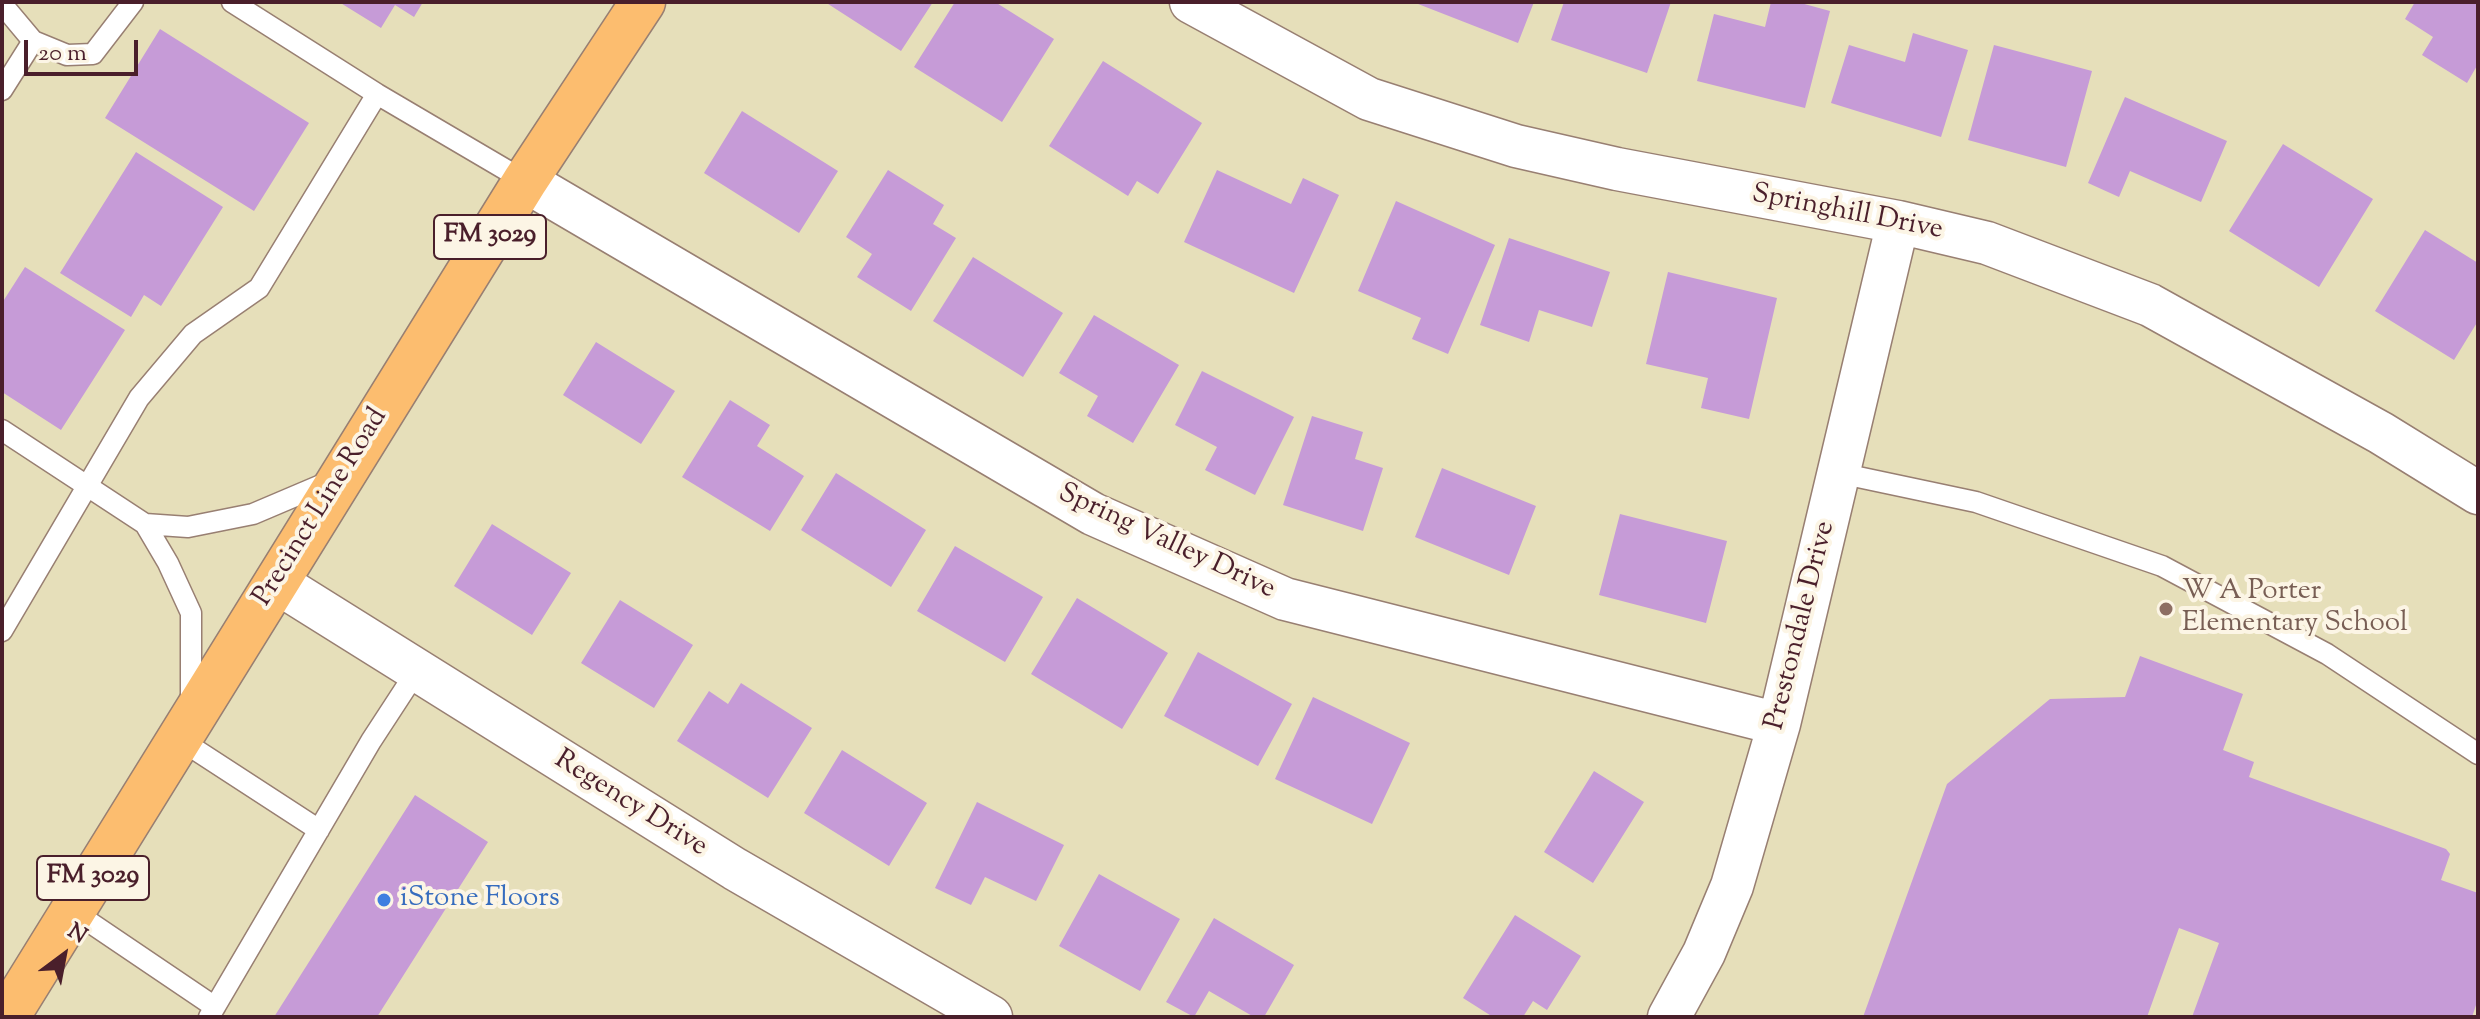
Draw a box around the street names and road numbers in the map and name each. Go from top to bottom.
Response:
street label: Springhill Drive [1749,179,1945,249]
road number: FM 3029 [434,215,546,259]
street label: Precinct Line Road [248,403,396,613]
street label: Spring Valley Drive [1052,478,1280,608]
street label: Prestondale Drive [1760,518,1844,734]
street label: Regency Drive [547,745,713,865]
road number: FM 3029 [37,856,149,900]

